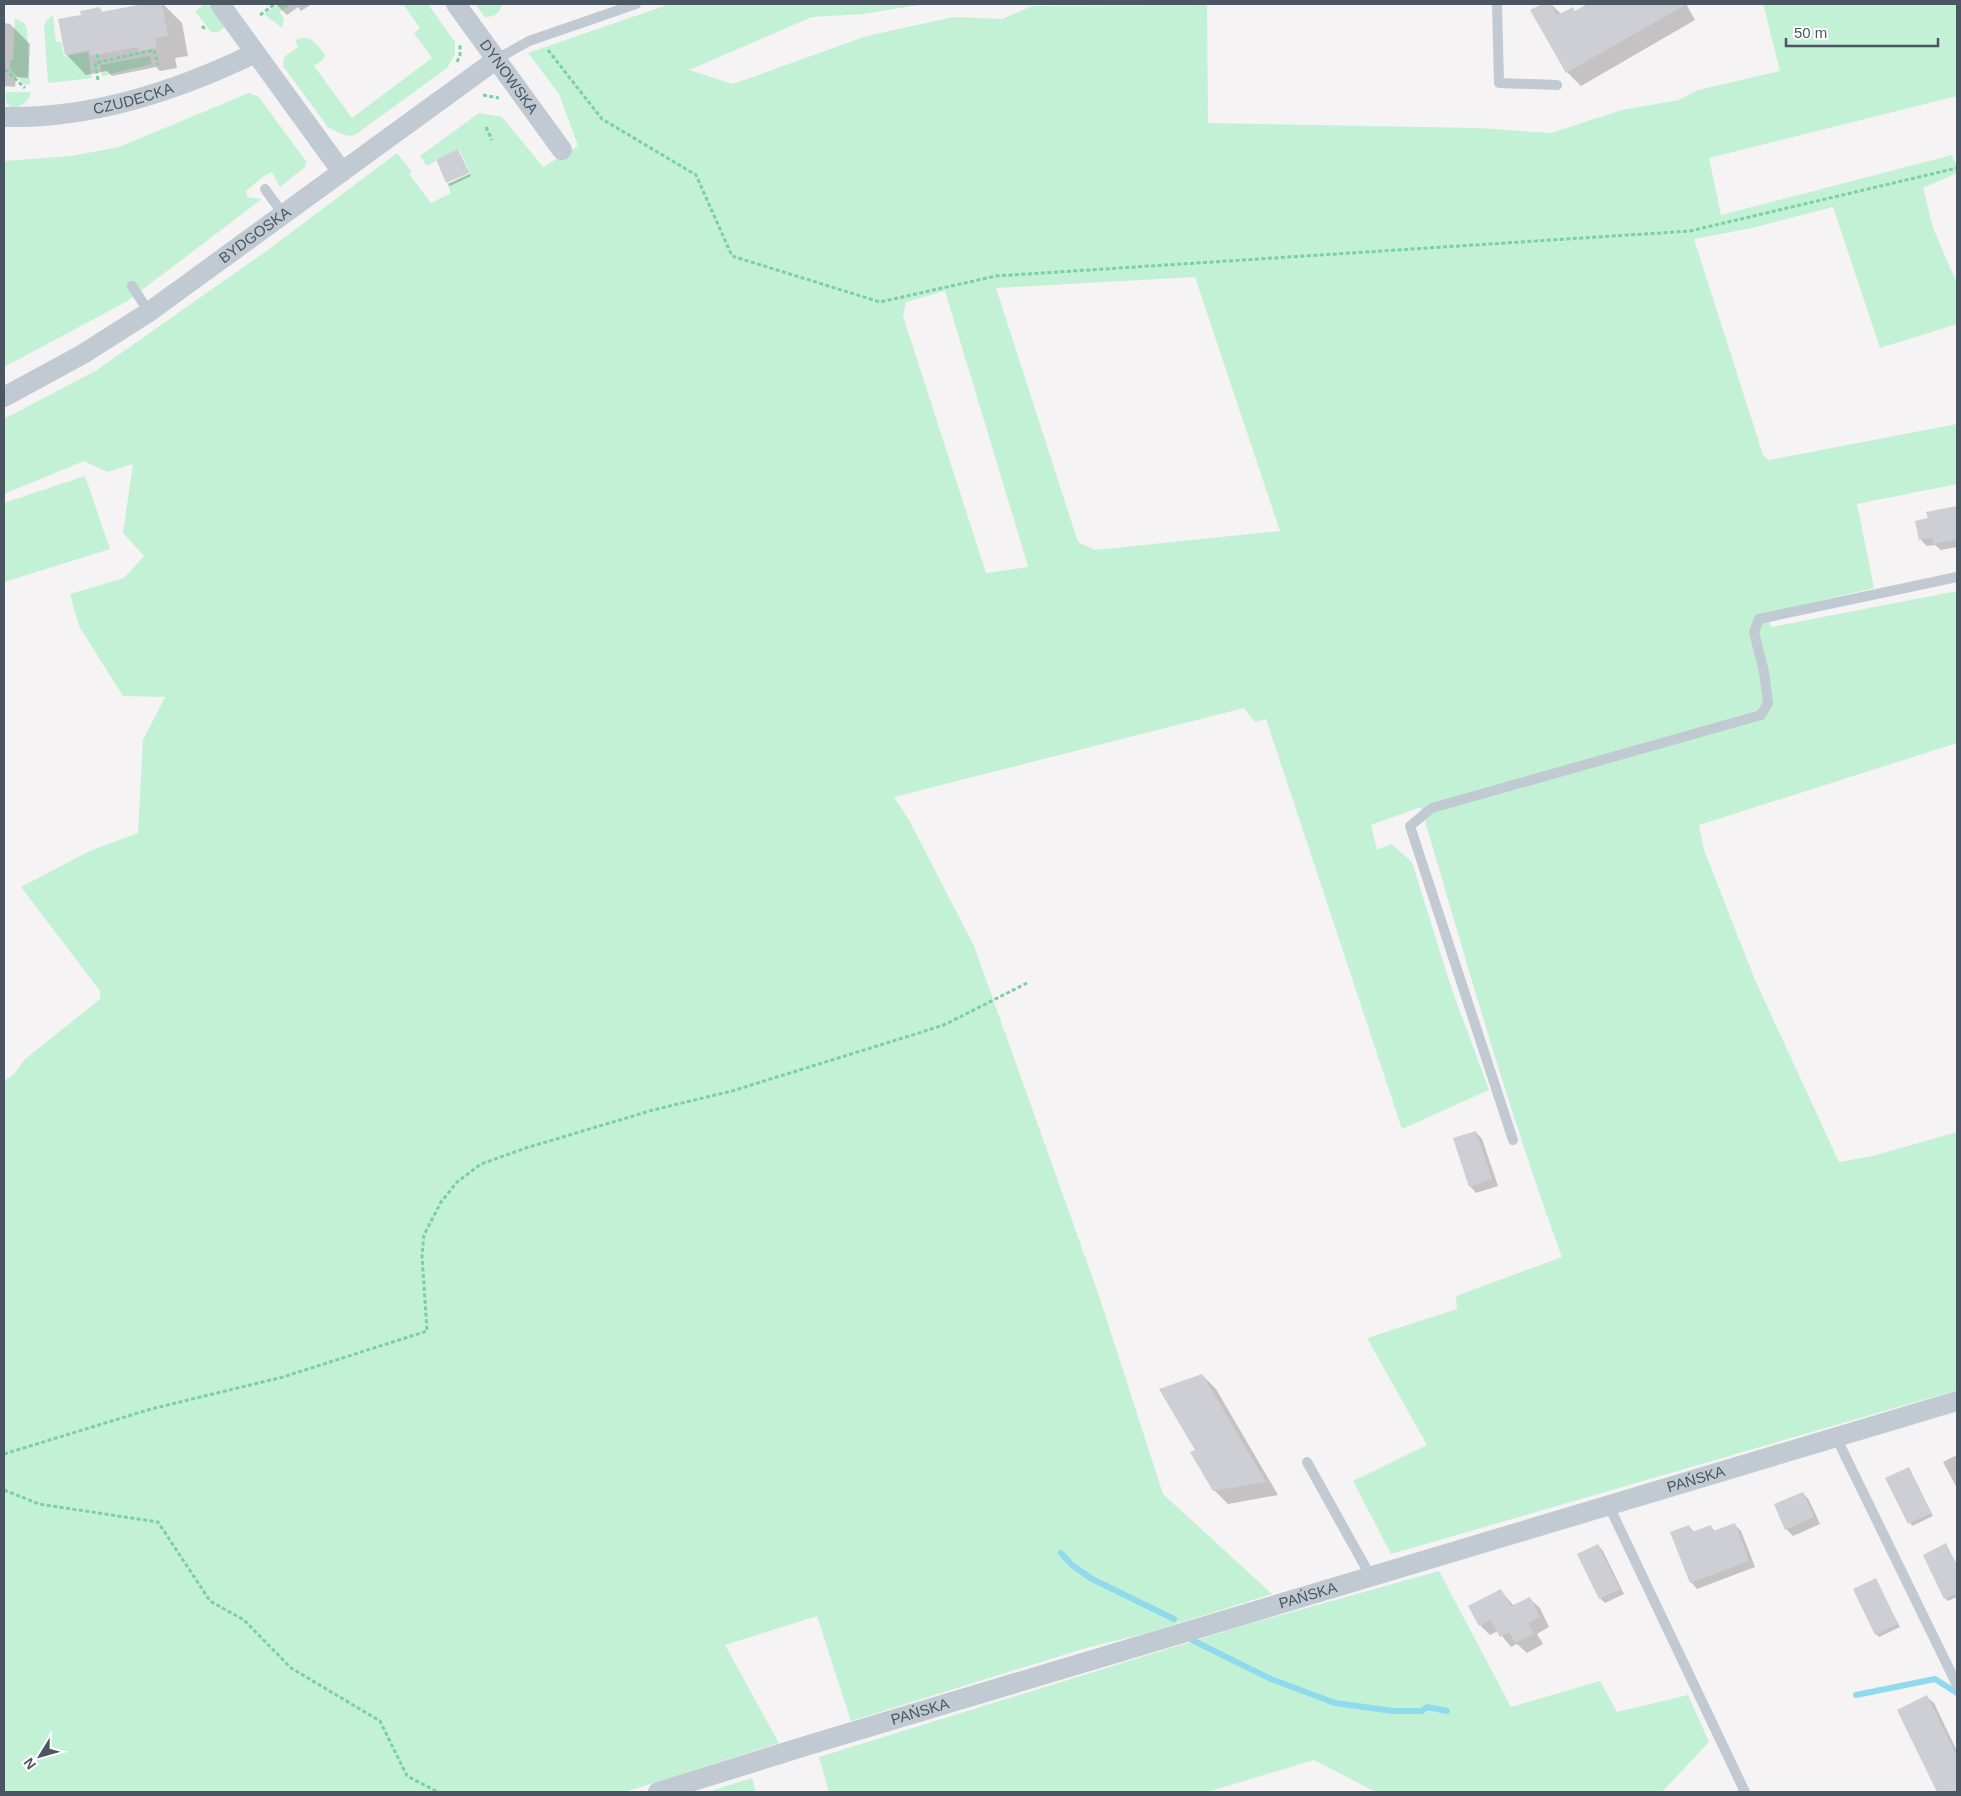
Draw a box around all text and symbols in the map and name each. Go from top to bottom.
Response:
scale bar [1786,15,1938,47]
text: 50 m [1794,24,1827,41]
street label: DYNOWSKA [477,36,542,117]
street label: CZUDECKA [91,79,175,117]
street label: BYDGOSKA [215,203,294,266]
street label: PAŃSKA [1665,1462,1727,1495]
street label: PAŃSKA [1277,1578,1339,1612]
street label: PAŃSKA [889,1694,951,1728]
north arrow [15,1731,65,1781]
text: N [20,1755,39,1773]

